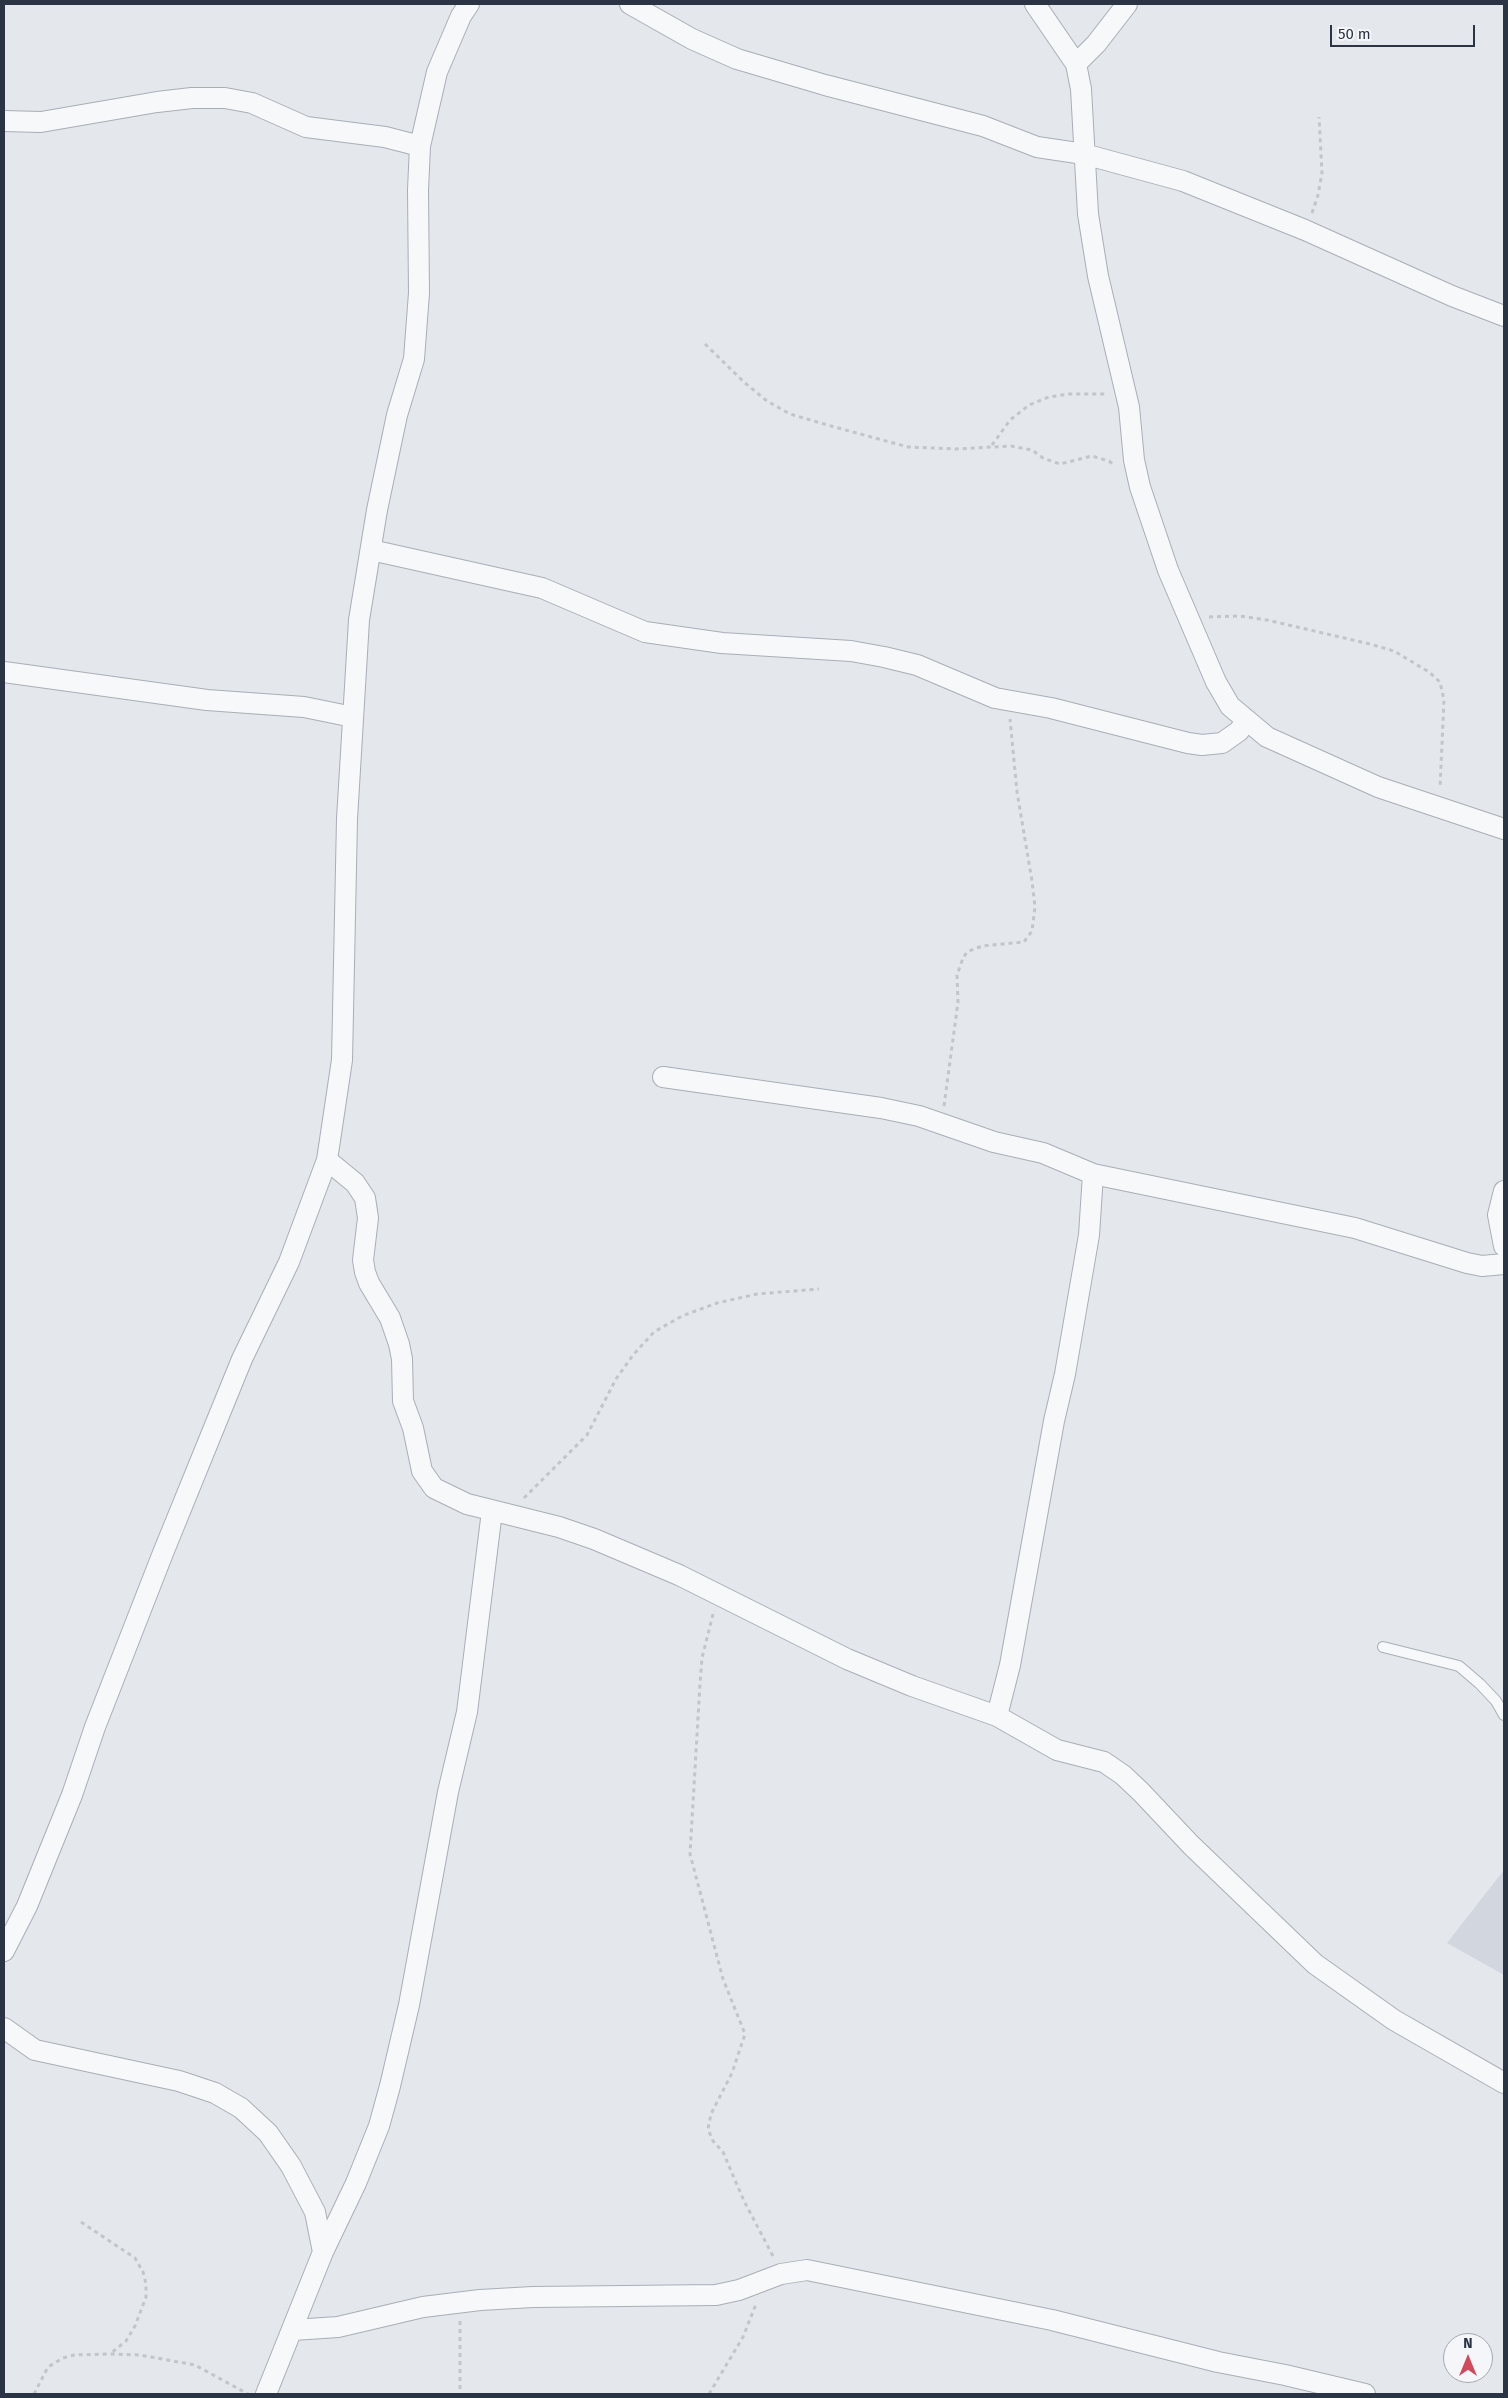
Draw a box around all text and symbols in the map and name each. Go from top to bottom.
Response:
scale bar [1333,15,1478,47]
text: 50 m [1338,25,1371,43]
north arrow [1443,2333,1493,2383]
text: N [1463,2335,1473,2352]

